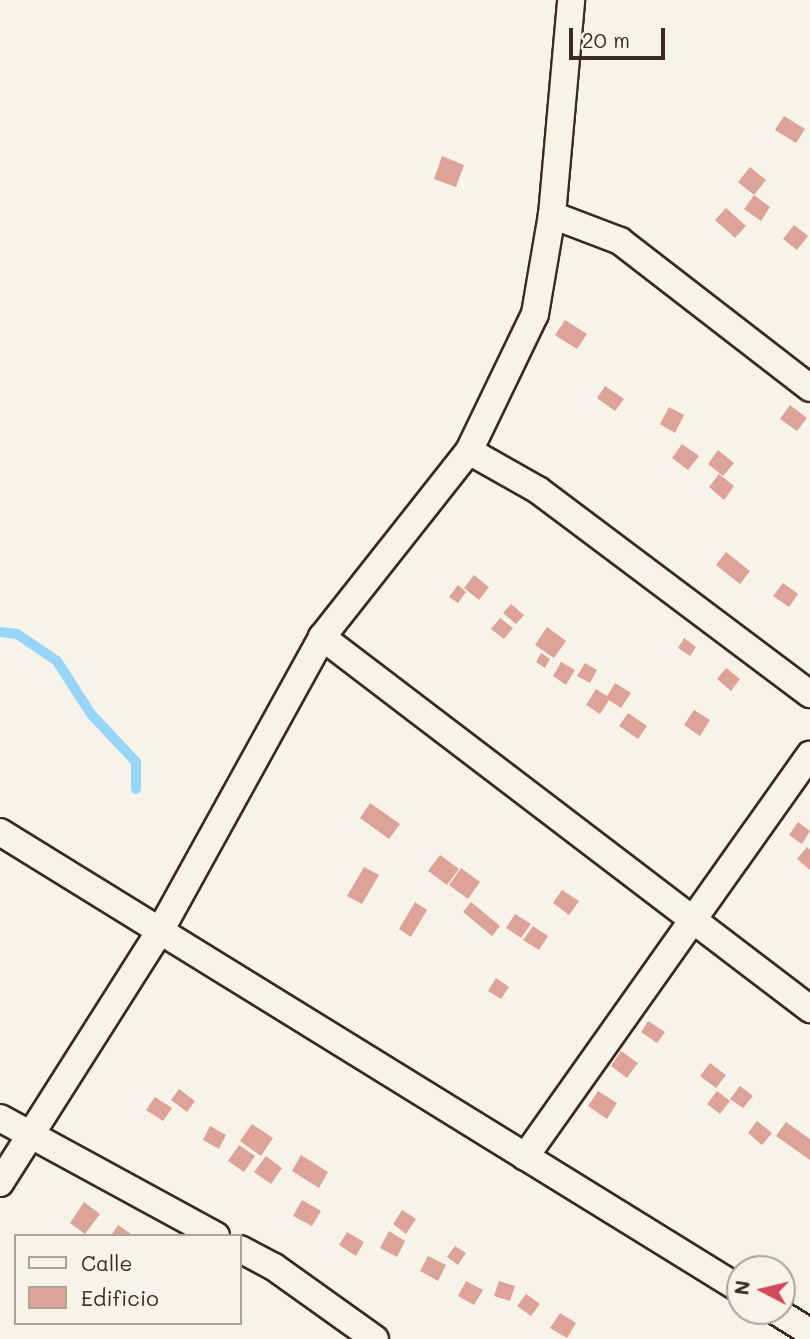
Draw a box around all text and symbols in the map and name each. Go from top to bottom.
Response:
scale bar [572,14,668,58]
text: 20 m [582,26,630,53]
legend [14,1234,242,1325]
text: Calle [81,1249,133,1276]
north arrow [726,1255,796,1325]
text: N [728,1279,755,1296]
text: Edificio [81,1284,159,1311]

